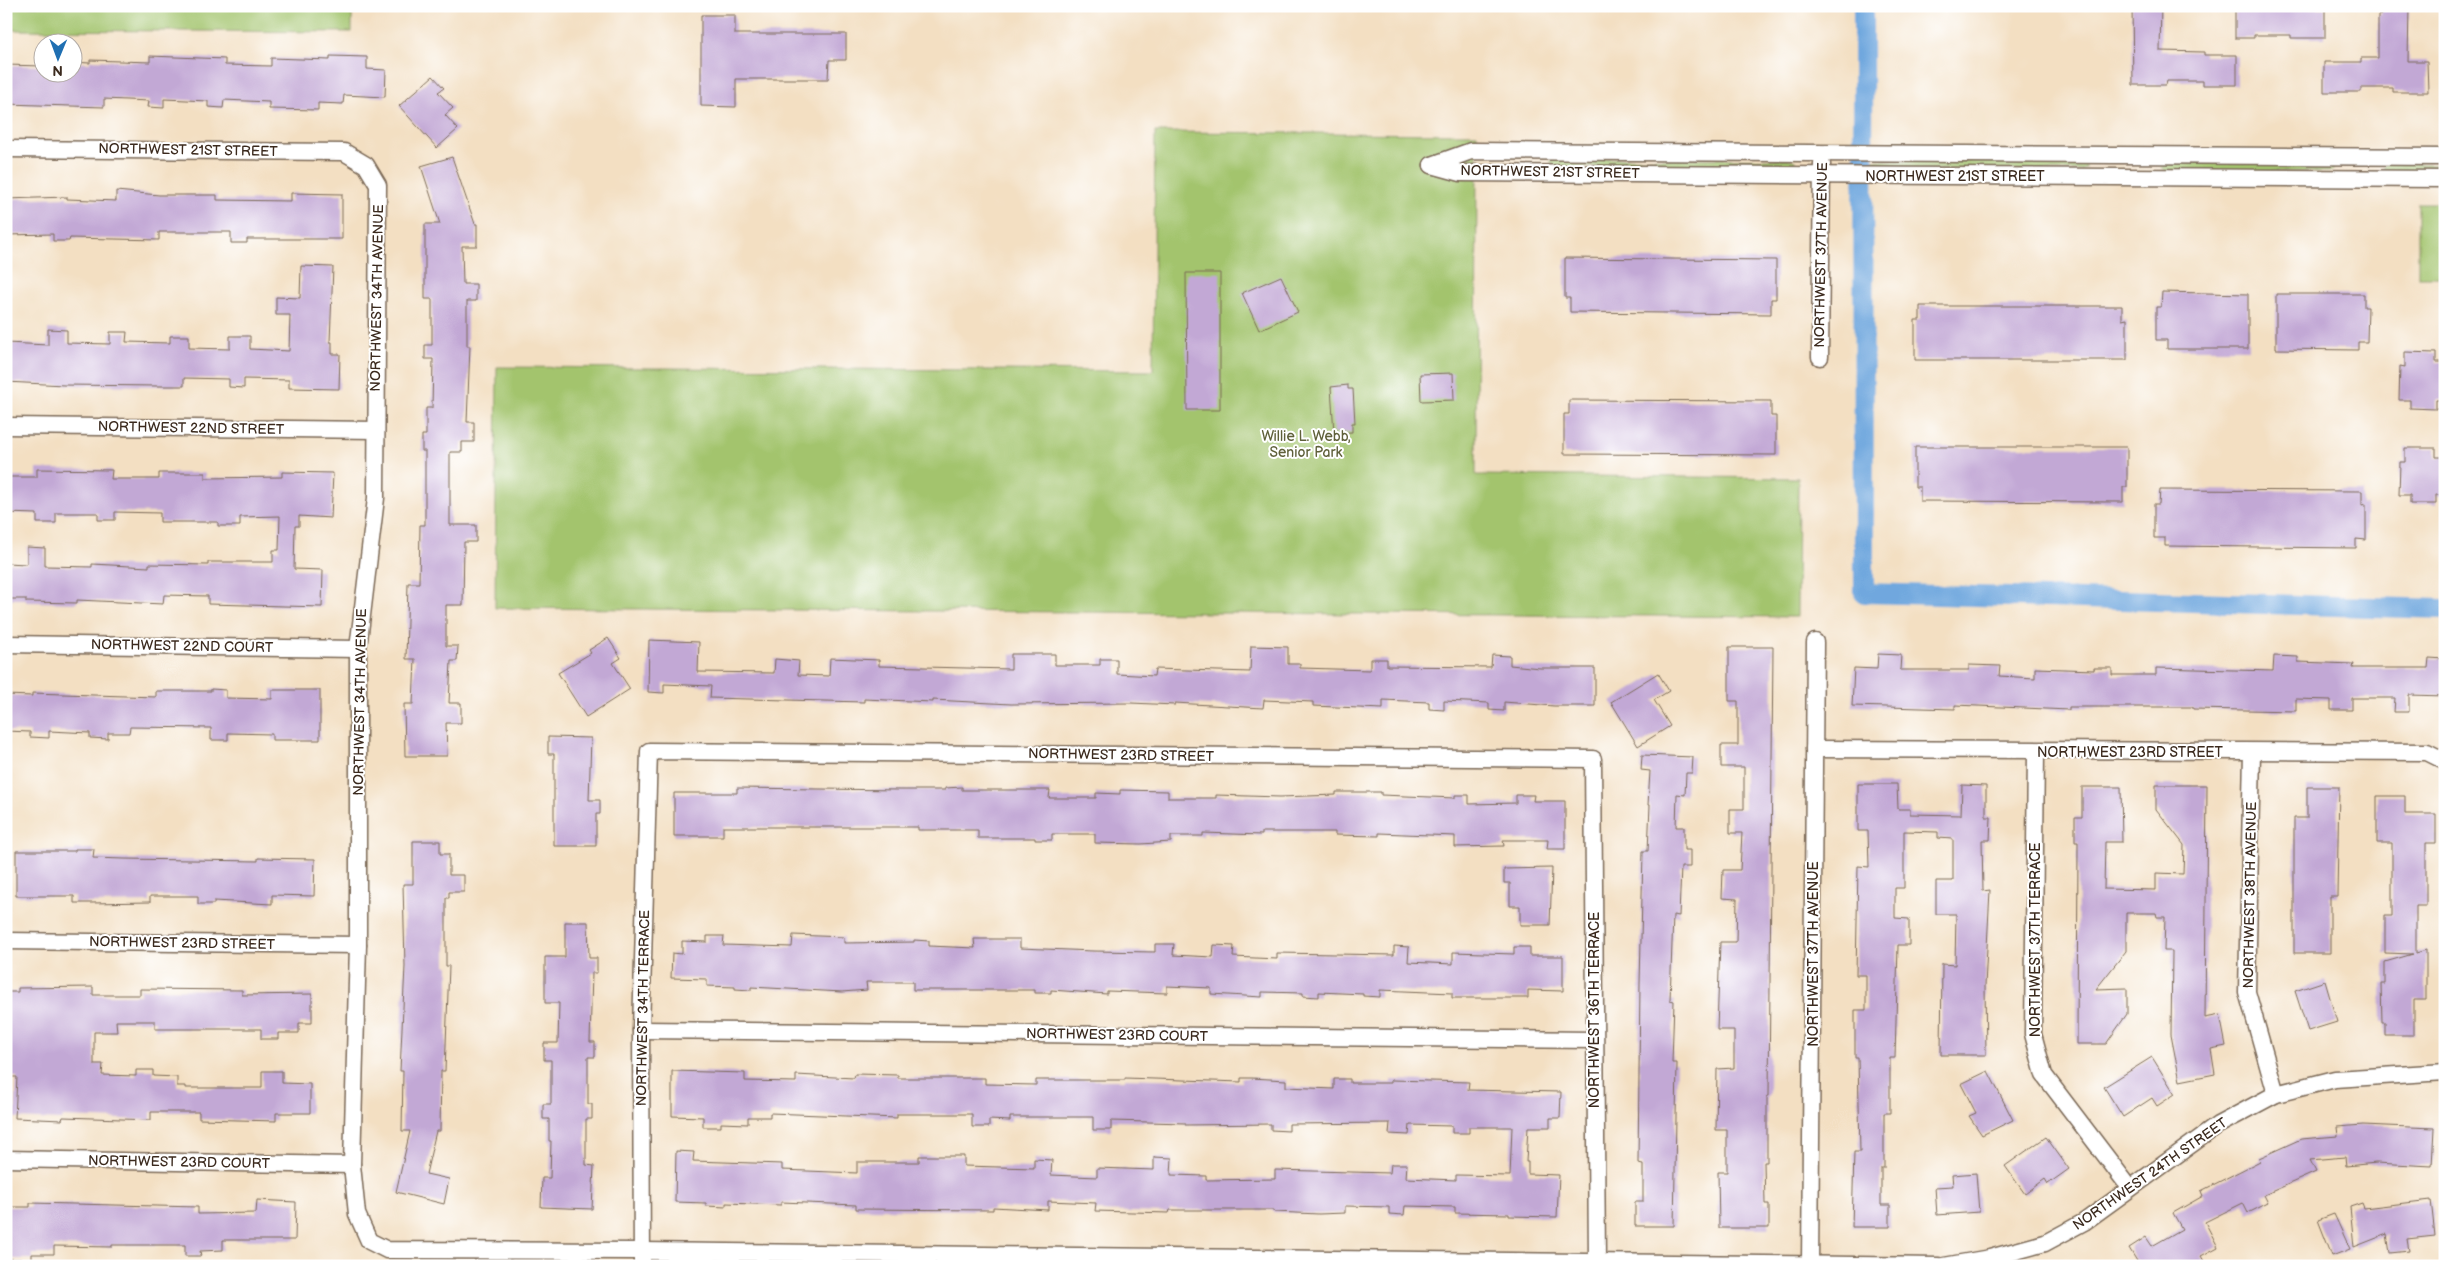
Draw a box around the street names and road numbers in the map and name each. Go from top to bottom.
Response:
street label: NORTHWEST 21ST STREET [98,140,278,160]
street label: NORTHWEST 21ST STREET [1460,162,1640,182]
street label: NORTHWEST 37TH AVENUE [1811,162,1831,348]
street label: NORTHWEST 21ST STREET [1865,168,2045,185]
street label: NORTHWEST 34TH AVENUE [367,204,387,392]
street label: NORTHWEST 22ND STREET [98,418,285,438]
street label: NORTHWEST 34TH AVENUE [350,608,370,796]
street label: NORTHWEST 22ND COURT [91,636,274,656]
street label: NORTHWEST 23RD STREET [2037,744,2224,761]
street label: NORTHWEST 23RD STREET [1028,745,1215,765]
street label: NORTHWEST 38TH AVENUE [2240,801,2260,989]
street label: NORTHWEST 37TH TERRACE [2027,843,2044,1037]
street label: NORTHWEST 37TH AVENUE [1805,861,1822,1047]
street label: NORTHWEST 34TH TERRACE [633,910,653,1106]
street label: NORTHWEST 36TH TERRACE [1586,912,1603,1108]
street label: NORTHWEST 23RD STREET [89,933,276,953]
street label: NORTHWEST 23RD COURT [1026,1025,1209,1045]
street label: NORTHWEST 24TH STREET [2070,1114,2231,1234]
street label: NORTHWEST 23RD COURT [88,1152,271,1172]

